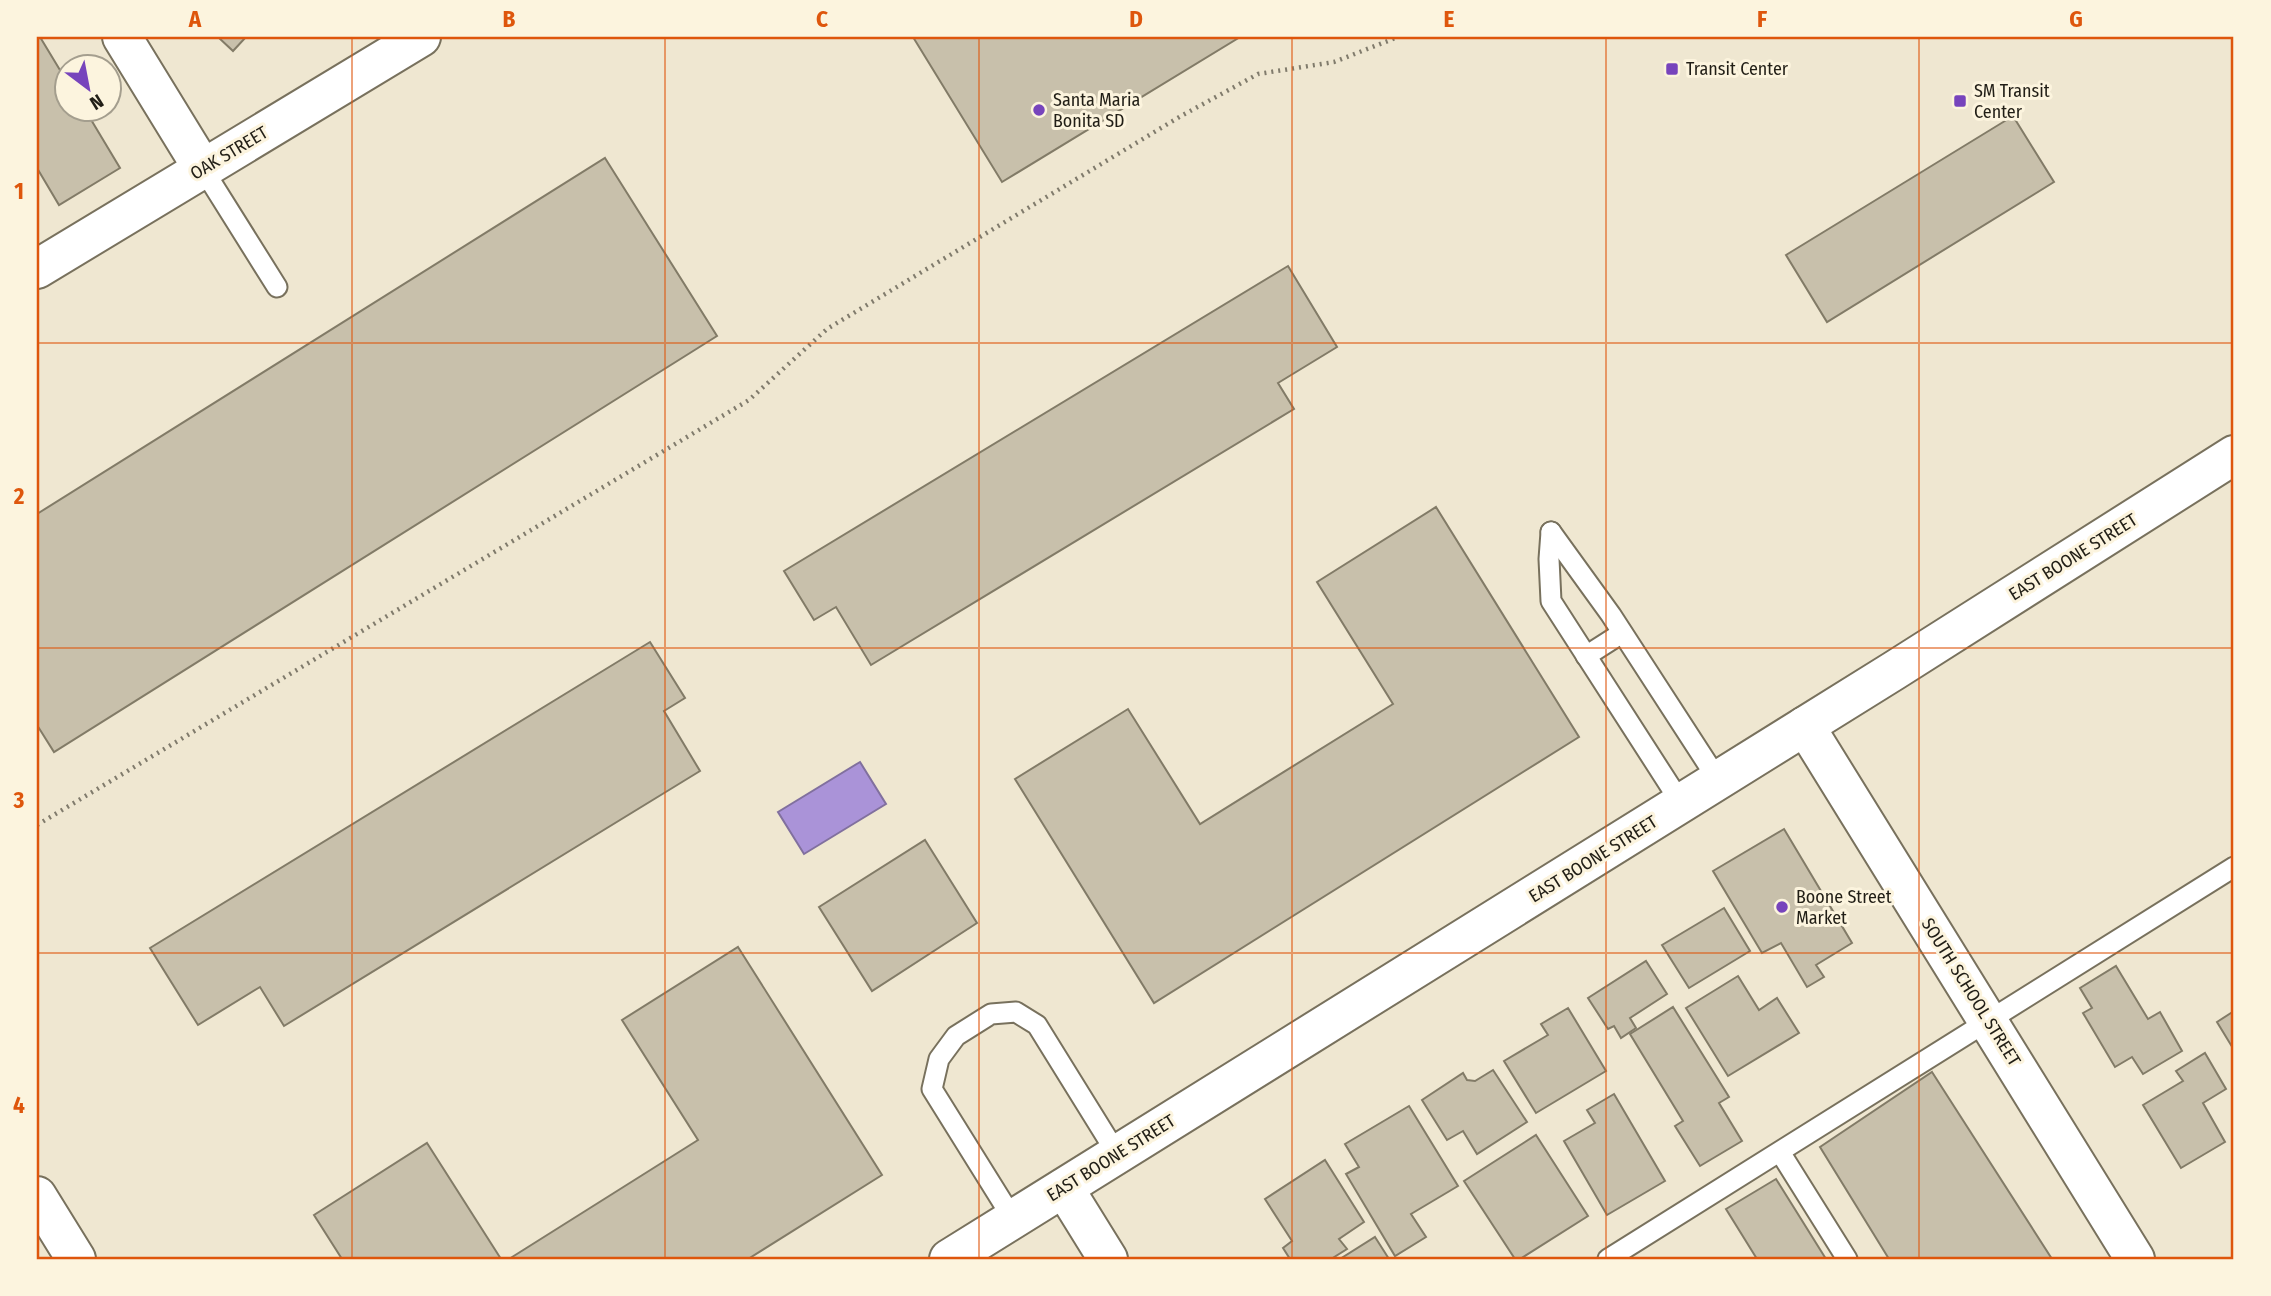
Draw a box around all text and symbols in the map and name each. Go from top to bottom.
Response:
text: A [188,5,202,33]
text: B [503,5,516,33]
text: C [816,5,828,33]
text: D [1129,5,1143,33]
text: E [1444,5,1455,33]
text: F [1757,5,1767,33]
text: G [2069,5,2083,33]
north arrow [52,52,122,122]
place label: Transit Center [1686,58,1789,80]
marker: Transit Center [1664,61,1680,77]
place label: SM Transit Center [1974,80,2050,123]
text: N [86,89,108,115]
place label: Santa Maria Bonita SD [1053,89,1140,132]
marker: SM Transit Center [1952,93,1968,109]
marker: Santa Maria Bonita SD [1031,102,1047,118]
street label: OAK STREET [186,121,272,185]
text: 1 [14,177,24,205]
text: 2 [13,482,25,510]
street label: EAST BOONE STREET [2005,508,2142,605]
text: 3 [13,786,25,814]
street label: EAST BOONE STREET [1525,810,1662,907]
place label: Boone Street Market [1796,886,1892,929]
marker: Boone Street Market [1774,899,1790,915]
street label: SOUTH SCHOOL STREET [1917,914,2026,1070]
text: 4 [13,1091,25,1119]
street label: EAST BOONE STREET [1043,1109,1180,1206]

